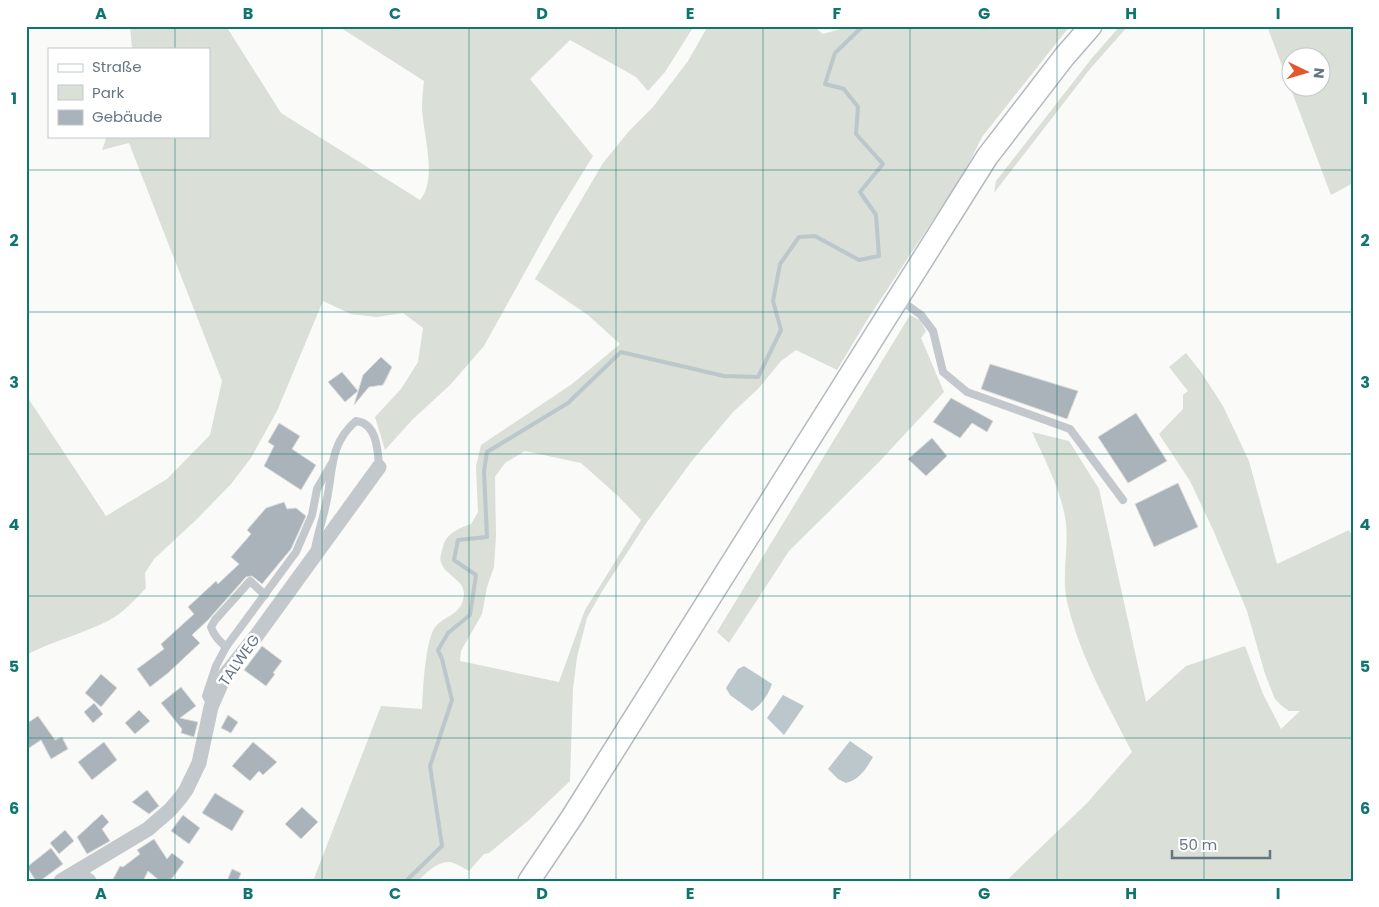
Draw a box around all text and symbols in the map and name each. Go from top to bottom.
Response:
text: A [95,2,107,25]
text: B [243,2,253,25]
text: C [389,2,401,25]
text: D [536,2,548,25]
text: E [686,2,694,25]
text: F [833,2,842,25]
text: G [978,2,990,25]
text: H [1125,2,1137,25]
text: I [1276,2,1280,25]
legend [48,48,210,138]
north arrow [1282,48,1332,98]
text: Straße [92,56,142,77]
text: N [1309,67,1329,79]
text: Park [92,82,124,103]
text: 1 [11,87,17,110]
text: 1 [1362,87,1368,110]
text: Gebäude [92,106,162,127]
text: 2 [9,229,19,252]
text: 2 [1360,229,1370,252]
text: 3 [9,371,19,394]
text: 3 [1360,371,1370,394]
text: 4 [9,513,20,536]
text: 4 [1360,513,1371,536]
street label: TALWEG [214,630,265,690]
text: 5 [9,655,19,678]
text: 5 [1360,655,1370,678]
text: 6 [9,797,19,820]
text: 6 [1360,797,1370,820]
scale bar [1172,827,1269,859]
text: 50 m [1179,834,1217,855]
text: A [95,882,107,905]
text: B [243,882,253,905]
text: C [389,882,401,905]
text: D [536,882,548,905]
text: E [686,882,694,905]
text: F [833,882,842,905]
text: G [978,882,990,905]
text: H [1125,882,1137,905]
text: I [1276,882,1280,905]

